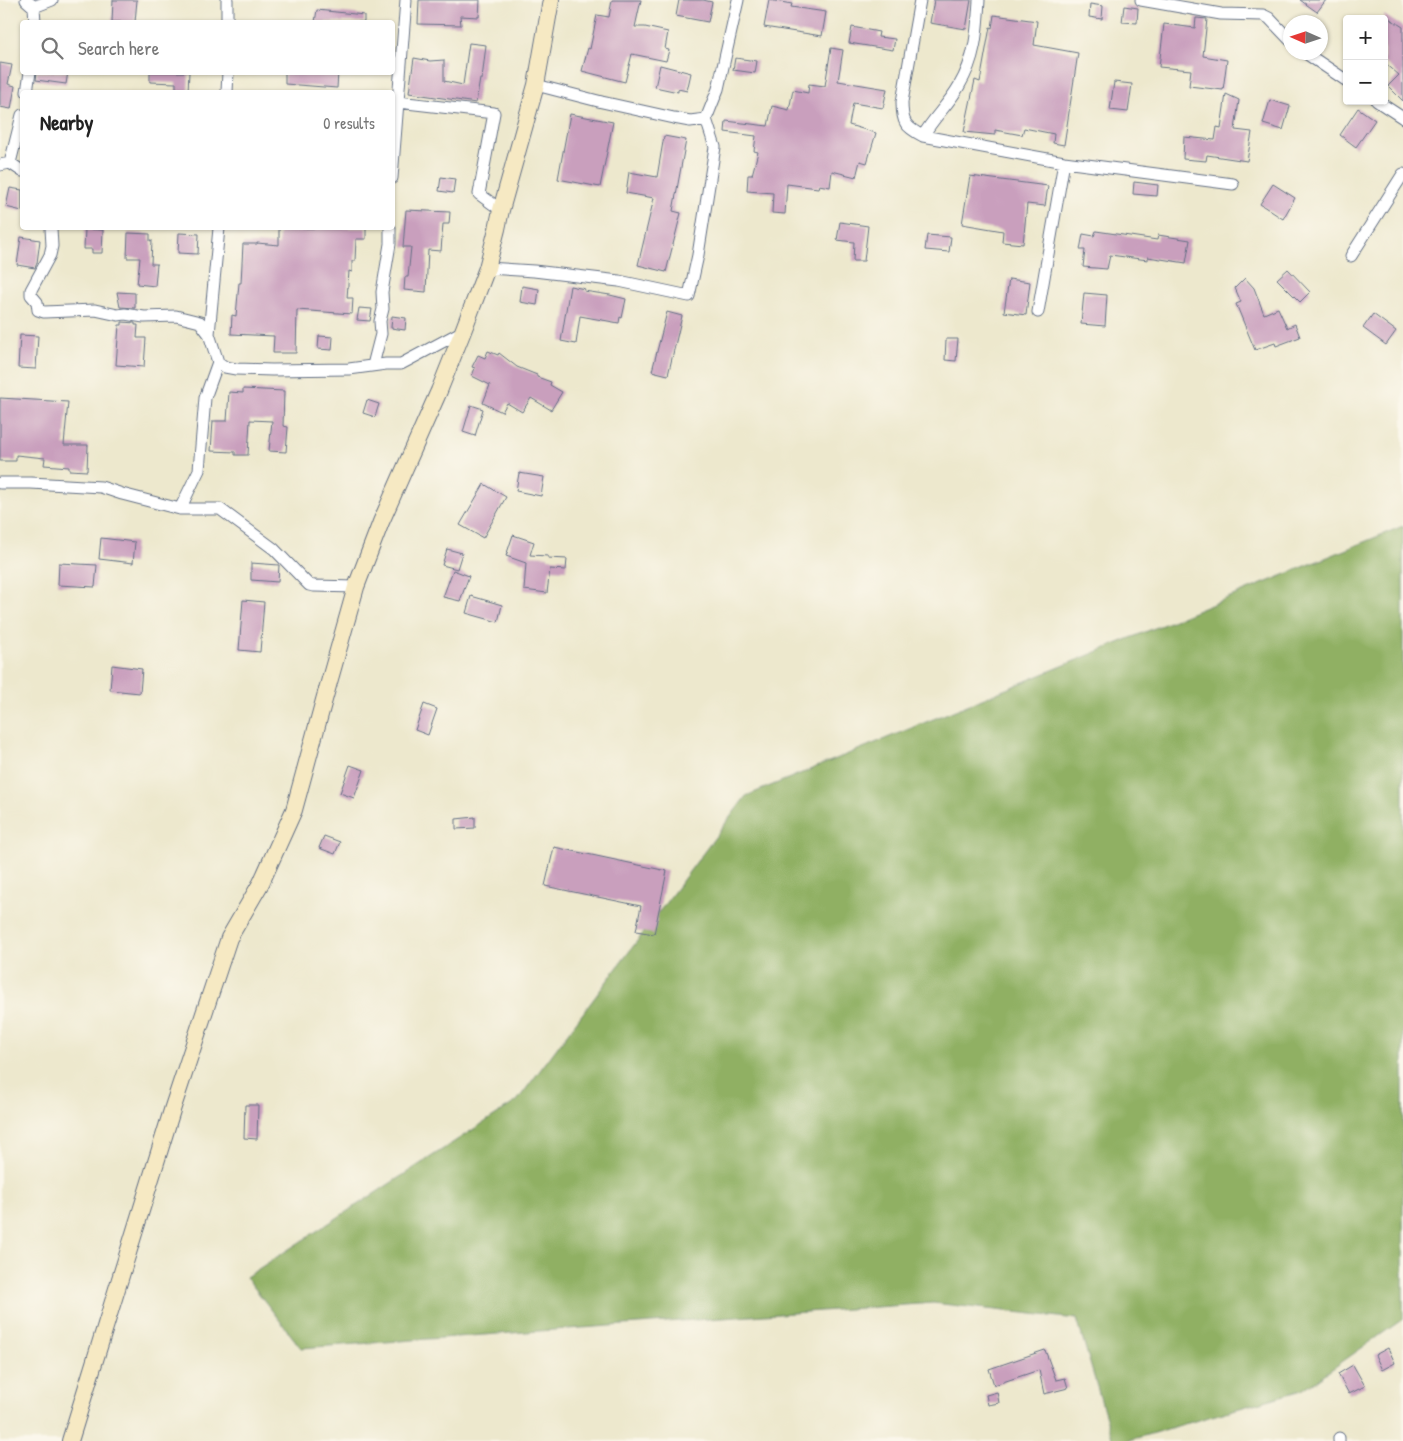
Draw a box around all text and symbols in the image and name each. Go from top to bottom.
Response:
north arrow [1283,15,1328,60]
map controls [1343,15,1388,105]
button: + [1343,15,1388,60]
search box [20,20,395,75]
icon: search [38,34,66,62]
text: Search here [78,35,159,61]
button: − [1343,60,1388,105]
text: Nearby [40,108,93,137]
text: 0 results [323,112,375,134]

